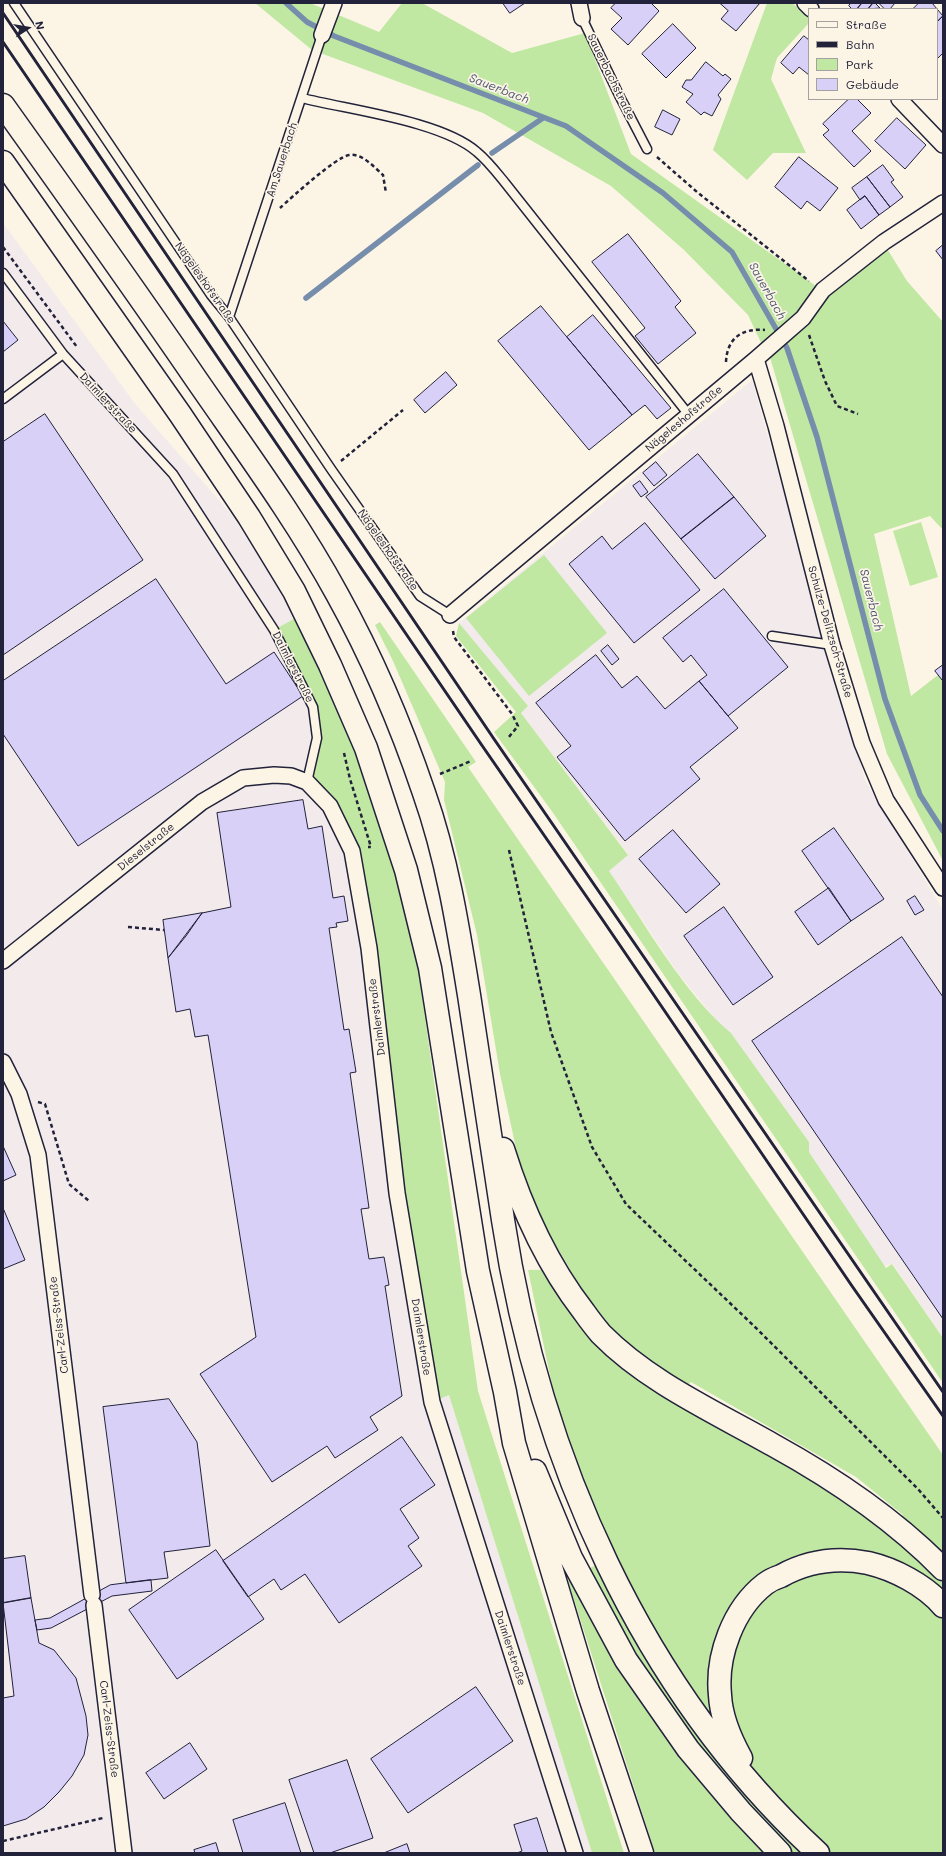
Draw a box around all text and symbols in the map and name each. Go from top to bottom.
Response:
north arrow [8,8,48,48]
legend [808,8,938,100]
text: Straße [846,16,887,32]
text: N [32,20,48,31]
street label: Sauerbachstraße [584,32,638,122]
text: Bahn [846,36,874,52]
text: Park [846,56,873,72]
water label: Sauerbach [467,71,531,107]
text: Gebäude [846,76,899,92]
street label: Am Sauerbach [264,121,300,199]
street label: Nägeleshofstraße [172,240,238,326]
water label: Sauerbach [745,260,789,322]
street label: Daimlerstraße [77,370,139,436]
street label: Nägeleshofstraße [643,383,725,455]
street label: Nägeleshofstraße [355,507,421,593]
street label: Schulze-Delitzsch-Straße [805,565,855,699]
water label: Sauerbach [856,568,886,632]
street label: Daimlerstraße [269,629,317,705]
street label: Dieselstraße [115,820,177,874]
street label: Daimlerstraße [366,977,388,1057]
street label: Carl-Zeiss-Straße [46,1276,72,1374]
street label: Daimlerstraße [408,1297,434,1377]
street label: Daimlerstraße [492,1609,528,1687]
street label: Carl-Zeiss-Straße [96,1680,122,1778]

